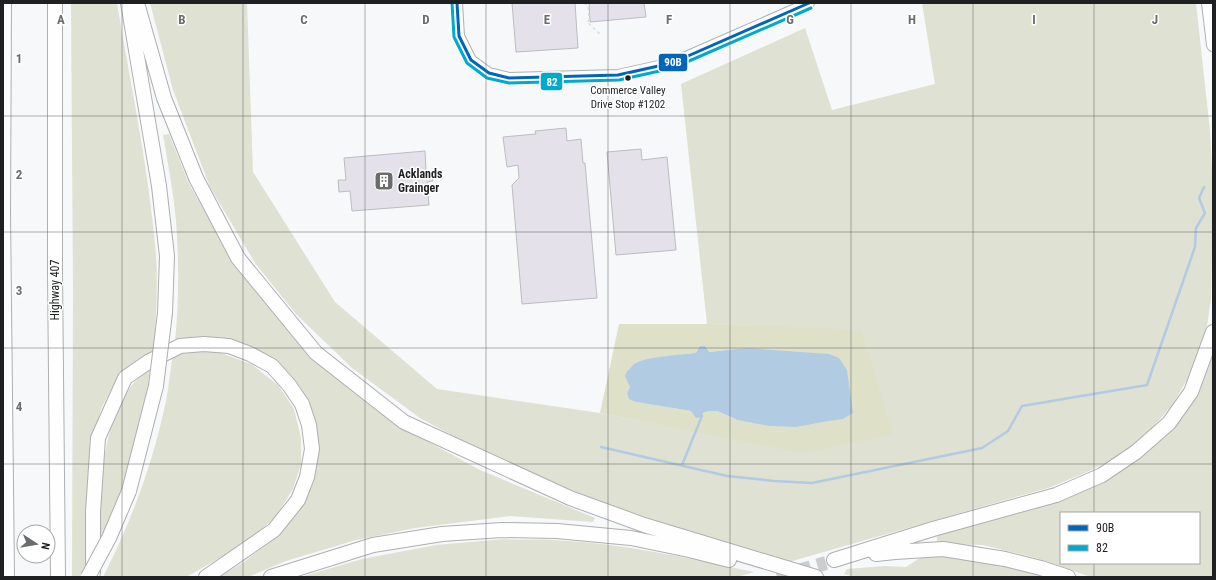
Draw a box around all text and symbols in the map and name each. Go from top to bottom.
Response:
text: A [57,12,65,27]
text: B [178,12,186,27]
text: C [300,12,308,27]
text: D [422,12,430,27]
text: E [544,12,551,27]
text: F [666,12,672,27]
text: G [786,12,794,27]
text: H [908,12,916,27]
text: I [1032,12,1036,27]
text: J [1152,12,1158,27]
text: 1 [16,51,22,66]
line badge: 90B [658,53,688,72]
text: 90B [664,56,682,69]
line badge: 82 [540,72,563,91]
marker: Commerce Valley Drive Stop #1202 [623,73,633,83]
text: 82 [546,76,558,89]
place label: Commerce Valley Drive Stop #1202 [590,84,666,111]
text: 2 [16,167,23,182]
place label: Acklands Grainger [398,167,443,195]
building icon: Acklands Grainger [373,170,395,192]
street label: Highway 407 [48,259,62,320]
text: 3 [16,283,22,298]
text: 4 [16,399,23,414]
legend [1060,512,1200,564]
text: 90B [1096,521,1114,535]
north arrow [16,524,56,564]
text: N [38,541,52,551]
text: 82 [1096,541,1108,555]

